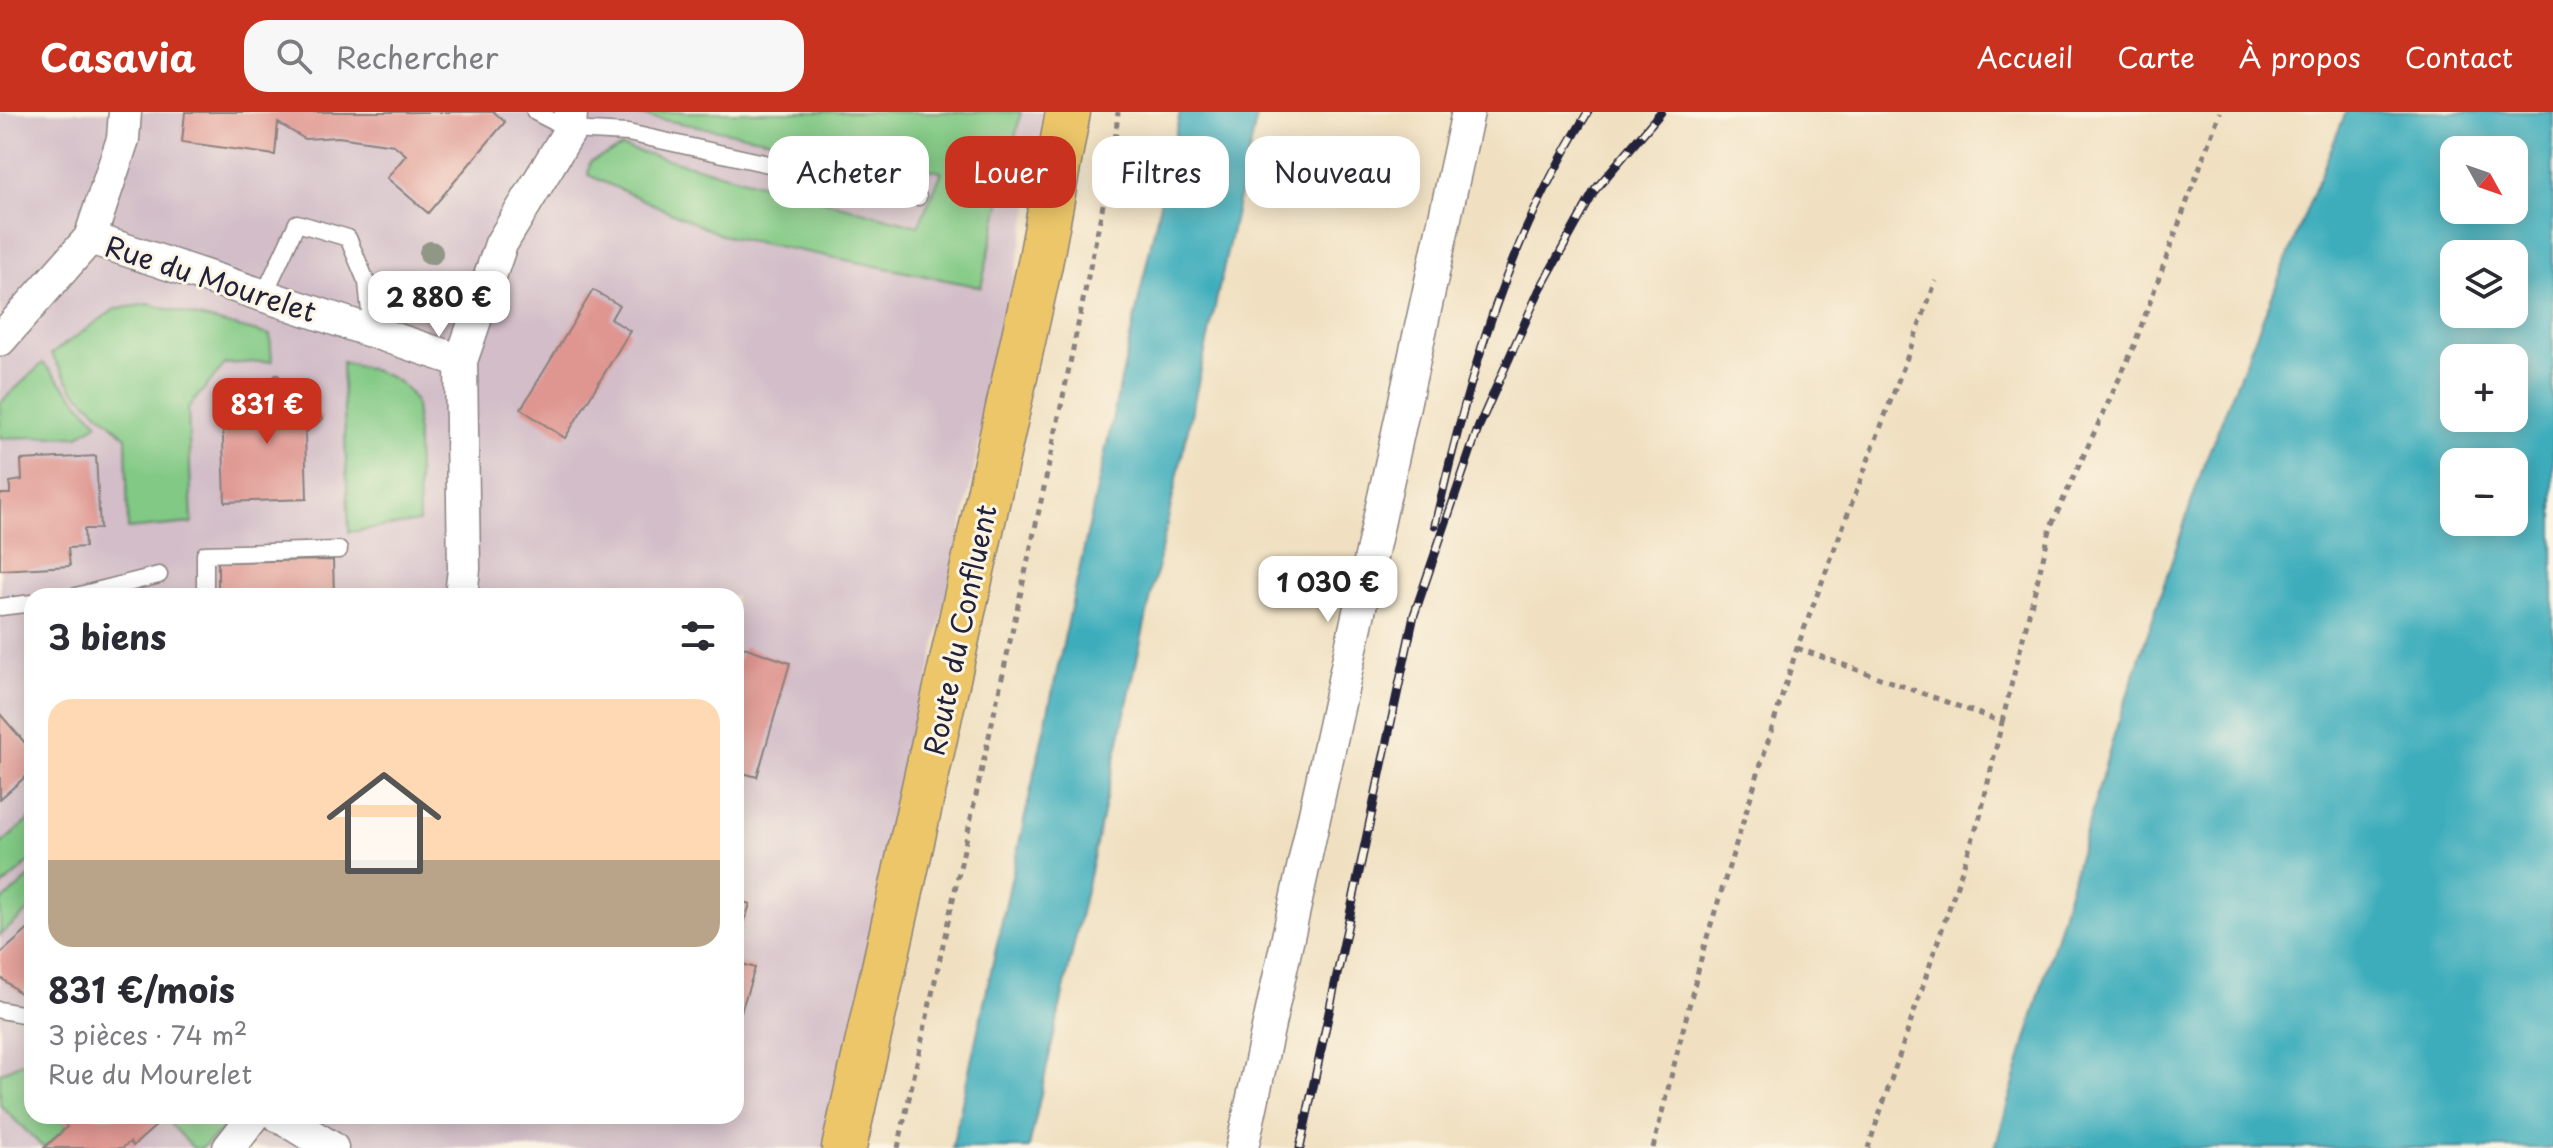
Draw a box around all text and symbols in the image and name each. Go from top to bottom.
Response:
search box [244,20,804,92]
text: Casavia [40,28,196,85]
icon: search [272,34,316,78]
text: Rechercher [336,34,498,79]
text: Accueil [1977,35,2073,78]
text: Carte [2117,35,2195,78]
text: À propos [2239,35,2361,78]
text: Contact [2405,35,2513,78]
chip: Acheter [768,136,929,208]
chip: Louer [945,136,1076,208]
chip: Filtres [1092,136,1229,208]
chip: Nouveau [1245,136,1420,208]
north arrow [2440,136,2528,224]
map controls [2440,136,2528,536]
street label: Rue du Mourelet [100,224,322,332]
button: layers [2440,240,2528,328]
pin: 2 880 € [365,271,513,339]
text: 2 880 € [386,277,492,316]
button: + [2440,344,2528,432]
pin: 831 € [211,378,323,446]
text: 831 € [230,384,304,423]
button: − [2440,448,2528,536]
street label: Route du Confluent [911,501,1007,759]
pin: 1 030 € [1254,556,1402,624]
text: 1 030 € [1276,562,1380,601]
text: 3 biens [48,610,166,662]
icon: filters [676,614,720,658]
icon: home [312,751,456,895]
text: 831 €/mois [48,963,235,1015]
text: 3 pièces · 74 m² [48,1015,247,1054]
text: Rue du Mourelet [48,1054,252,1093]

